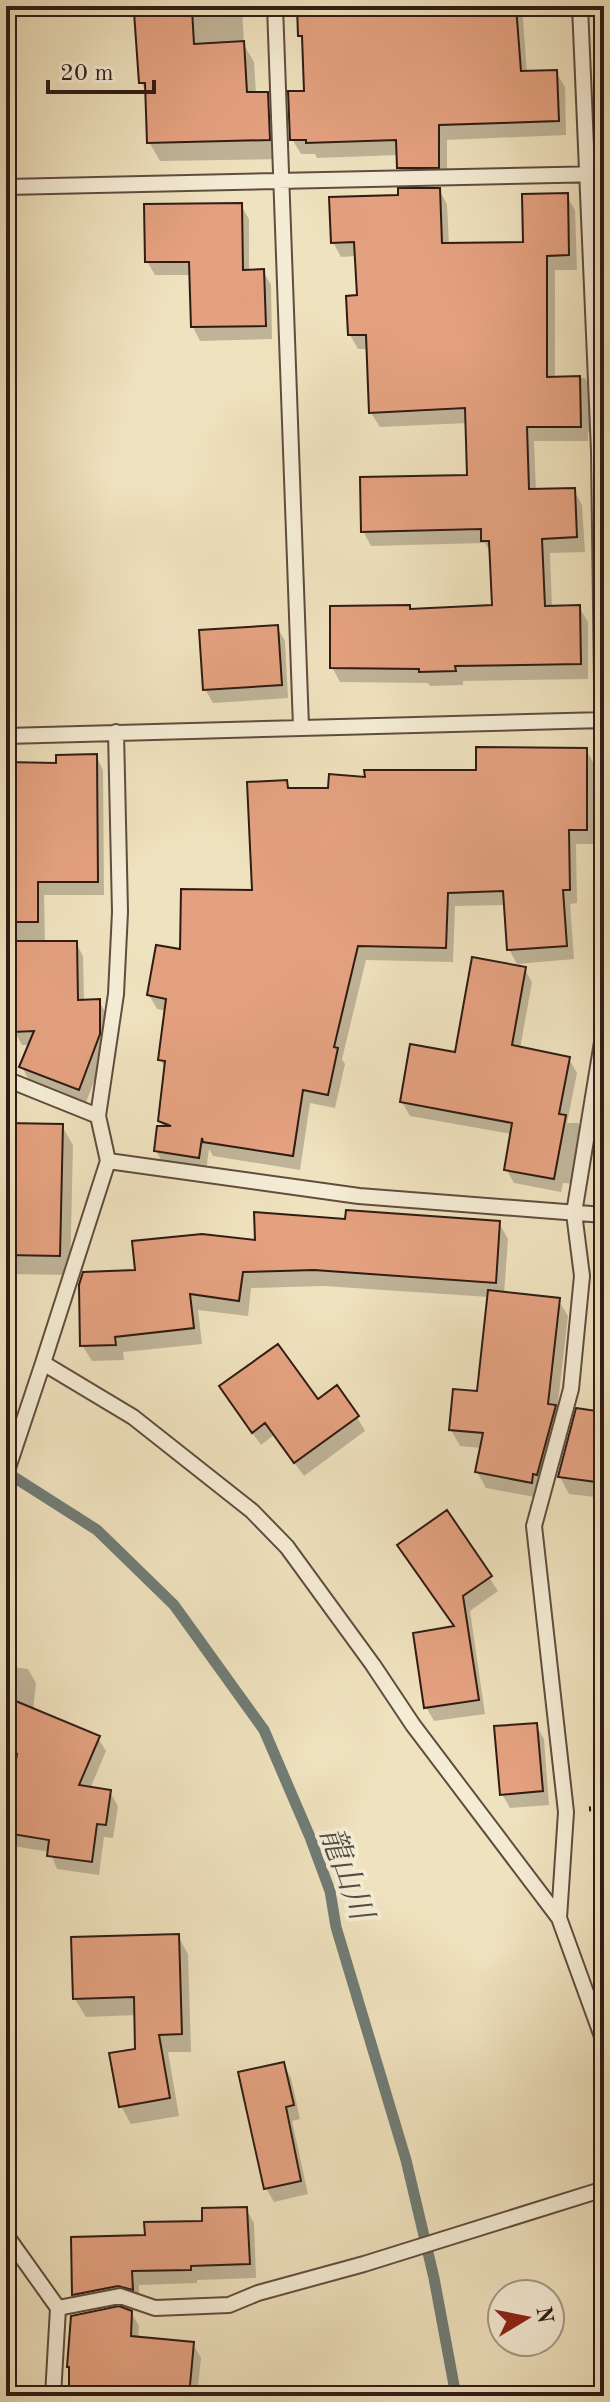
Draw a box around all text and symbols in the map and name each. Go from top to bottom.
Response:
scale bar [48,44,154,94]
text: 20 m [60,62,114,86]
water label: 龍山川 [313,1822,379,1927]
north arrow [486,2278,566,2358]
text: N [531,2305,556,2325]

